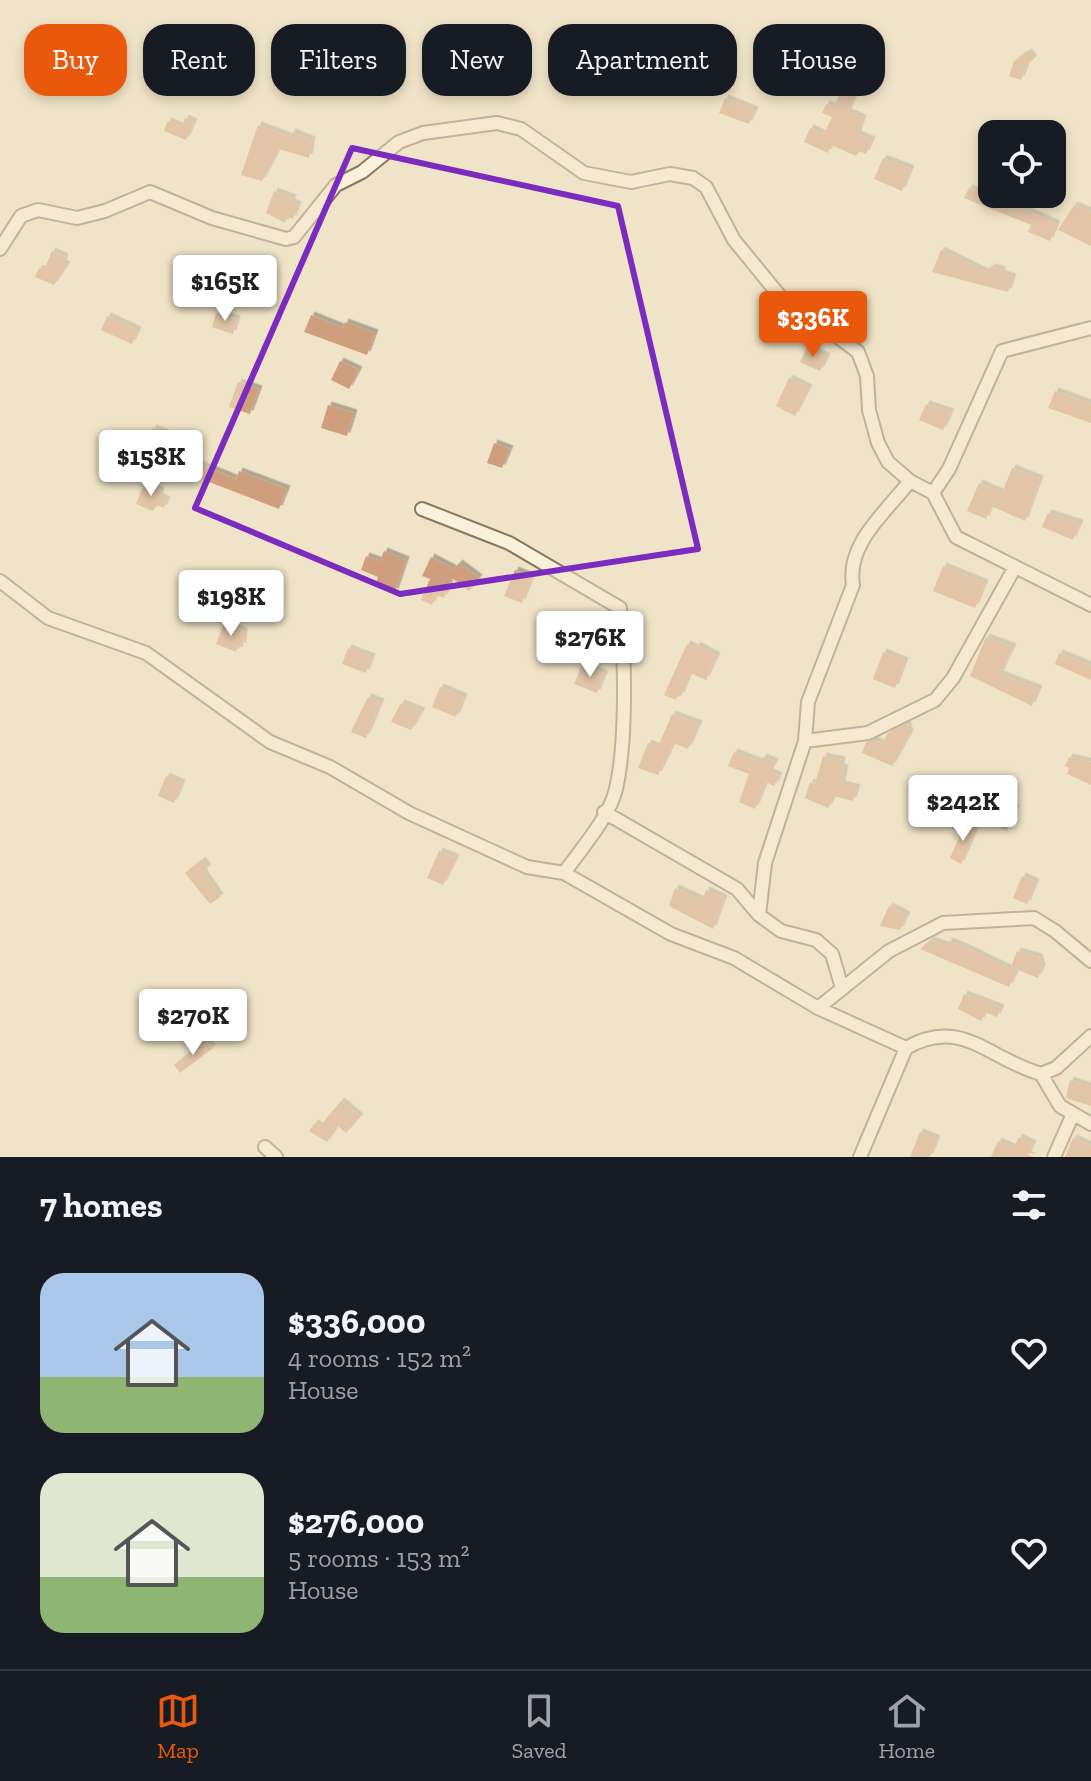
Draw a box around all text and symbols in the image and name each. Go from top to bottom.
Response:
chip: Buy [24,24,127,96]
chip: Rent [143,24,255,96]
chip: Filters [271,24,406,96]
chip: New [422,24,532,96]
chip: Apartment [548,24,737,96]
chip: House [753,24,885,96]
map controls [978,120,1066,208]
button: locate [978,120,1066,208]
pin: $165K [169,255,281,323]
text: $165K [191,265,259,297]
pin: $336K [757,291,869,359]
text: $336K [777,301,849,333]
pin: $158K [95,430,207,498]
text: $158K [117,440,185,472]
pin: $198K [175,570,287,638]
text: $198K [197,580,265,612]
pin: $276K [534,611,646,679]
text: $276K [554,621,626,653]
pin: $242K [907,775,1019,843]
text: $242K [926,785,1000,817]
pin: $270K [137,989,249,1057]
text: $270K [157,999,229,1031]
icon: filters [1007,1183,1051,1227]
text: 7 homes [40,1185,163,1226]
text: $336,000 [288,1301,425,1342]
icon: home [104,1305,200,1401]
icon: heart [1007,1331,1051,1375]
text: 4 rooms · 152 m² [288,1342,471,1374]
text: House [288,1374,359,1406]
text: $276,000 [288,1501,424,1542]
icon: home [104,1505,200,1601]
icon: heart [1007,1531,1051,1575]
text: 5 rooms · 153 m² [288,1542,470,1574]
text: House [288,1574,359,1606]
tab: Map [156,1689,200,1764]
tab: Saved [512,1689,567,1764]
tab: Home [878,1689,935,1764]

